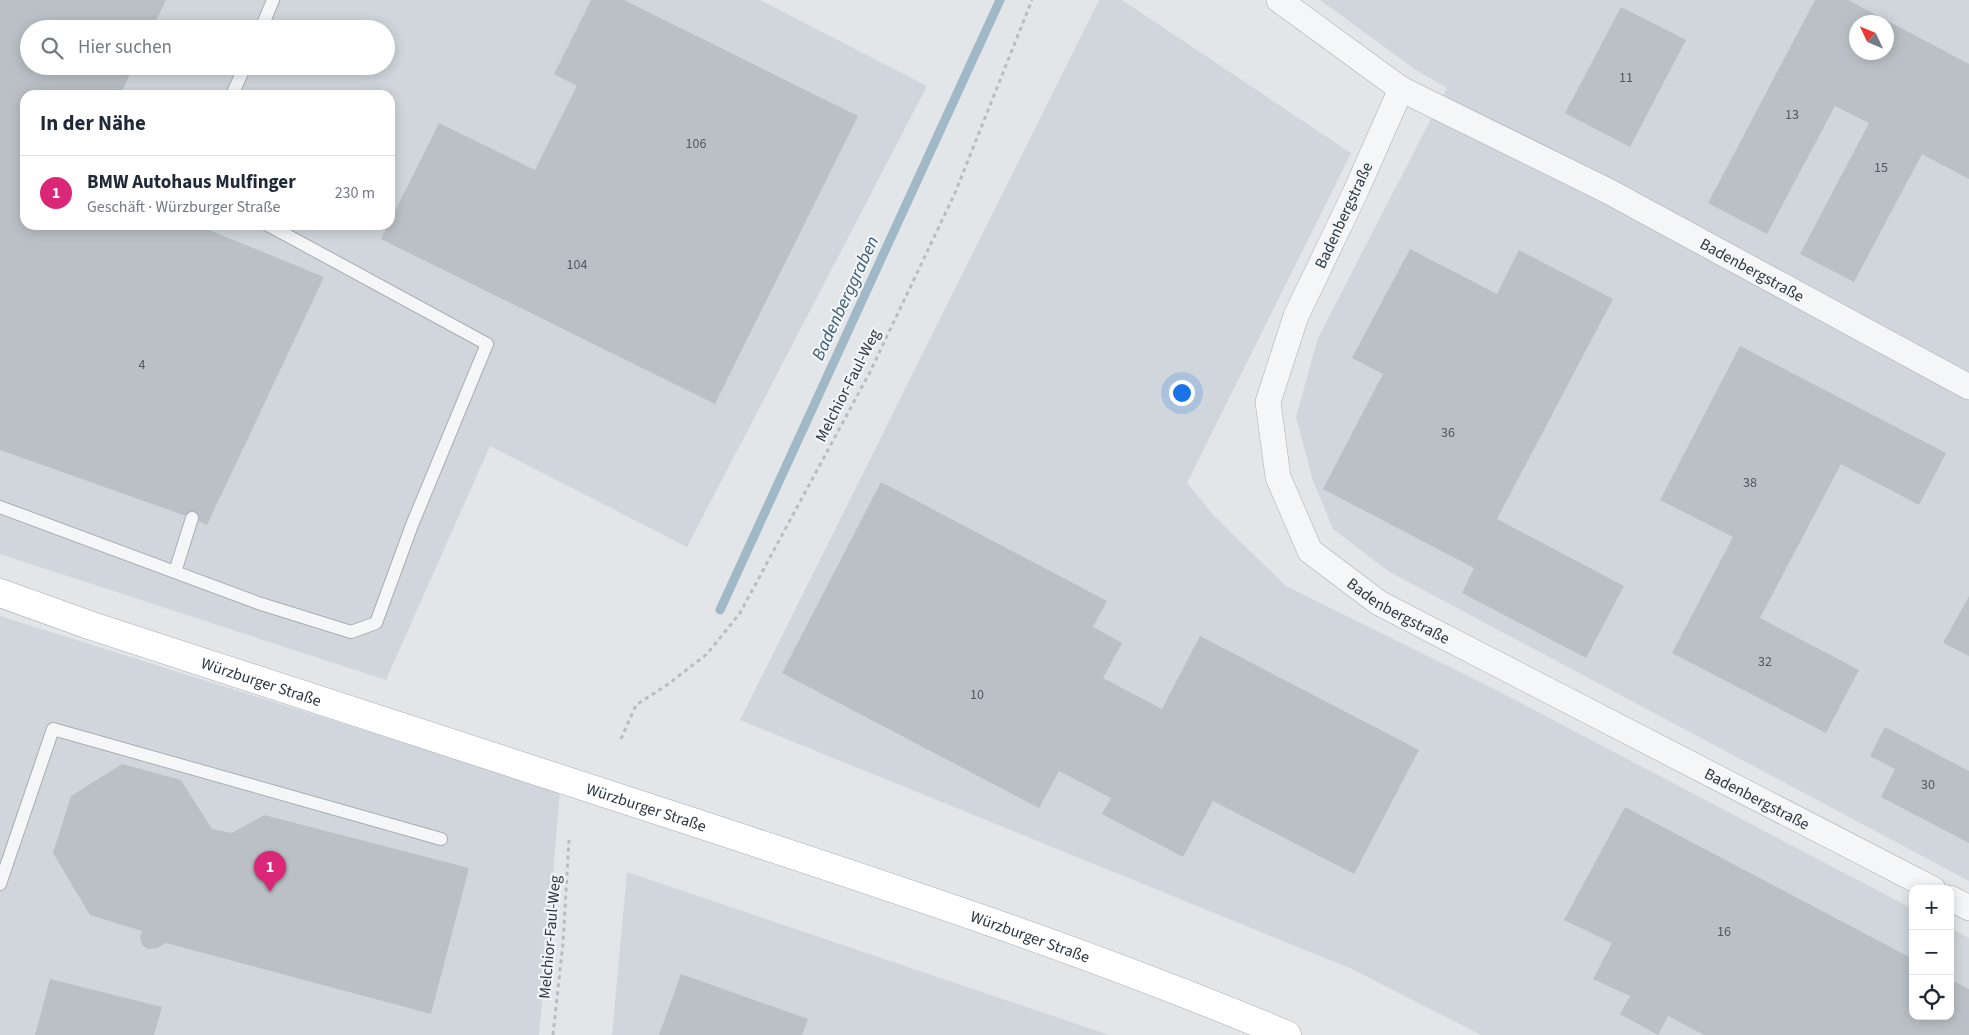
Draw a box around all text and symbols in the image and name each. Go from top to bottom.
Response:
north arrow [1849,15,1894,60]
search box [20,20,395,75]
icon: search [38,34,66,62]
text: Hier suchen [78,34,172,61]
house number: 11 [1619,68,1633,88]
house number: 13 [1785,105,1799,125]
text: In der Nähe [40,108,146,138]
house number: 106 [686,134,706,154]
street label: Badenbergstraße [1310,158,1378,272]
house number: 15 [1874,158,1888,178]
text: BMW Autohaus Mulfinger [87,169,296,196]
text: 1 [52,182,60,204]
text: 230 m [335,182,375,204]
text: Geschäft · Würzburger Straße [87,196,280,218]
water label: Badenberggraben [806,232,885,364]
street label: Badenbergstraße [1696,233,1808,308]
house number: 104 [567,255,587,275]
street label: Melchior-Faul-Weg [810,325,886,446]
house number: 4 [139,355,146,375]
your location [1169,380,1195,406]
house number: 36 [1441,423,1455,443]
house number: 38 [1743,473,1757,493]
street label: Badenbergstraße [1342,573,1453,650]
street label: Würzburger Straße [198,652,324,712]
house number: 32 [1758,652,1772,672]
house number: 10 [970,685,984,705]
street label: Badenbergstraße [1700,763,1813,836]
house number: 30 [1921,775,1935,795]
street label: Würzburger Straße [583,778,709,838]
pin: 1 [254,851,286,892]
street label: Melchior-Faul-Weg [534,874,566,1000]
map controls [1909,885,1954,1020]
button: + [1909,885,1954,930]
street label: Würzburger Straße [967,906,1093,969]
house number: 16 [1717,922,1731,942]
button: − [1909,930,1954,975]
button: locate [1909,975,1954,1020]

